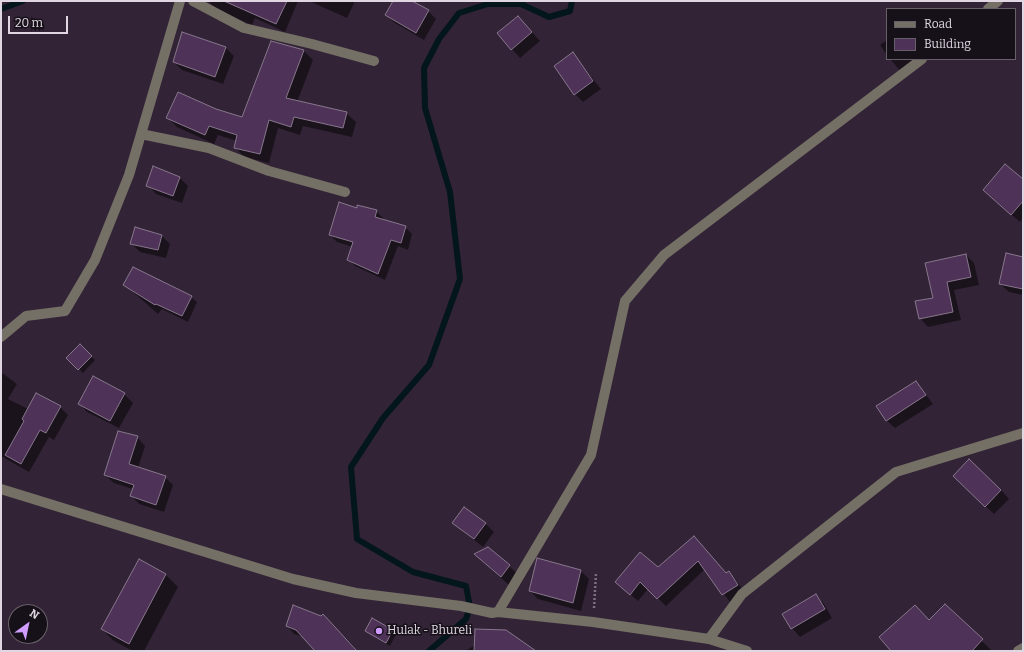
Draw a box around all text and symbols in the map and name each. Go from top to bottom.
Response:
scale bar [10,8,70,34]
legend [886,8,1016,60]
text: 20 m [15,16,43,30]
text: Road [924,17,952,31]
text: Building [924,37,971,51]
north arrow [8,604,48,644]
text: N [27,607,41,622]
place label: Hulak - Bhureli [387,624,472,638]
marker: Hulak - Bhureli [374,626,384,636]

